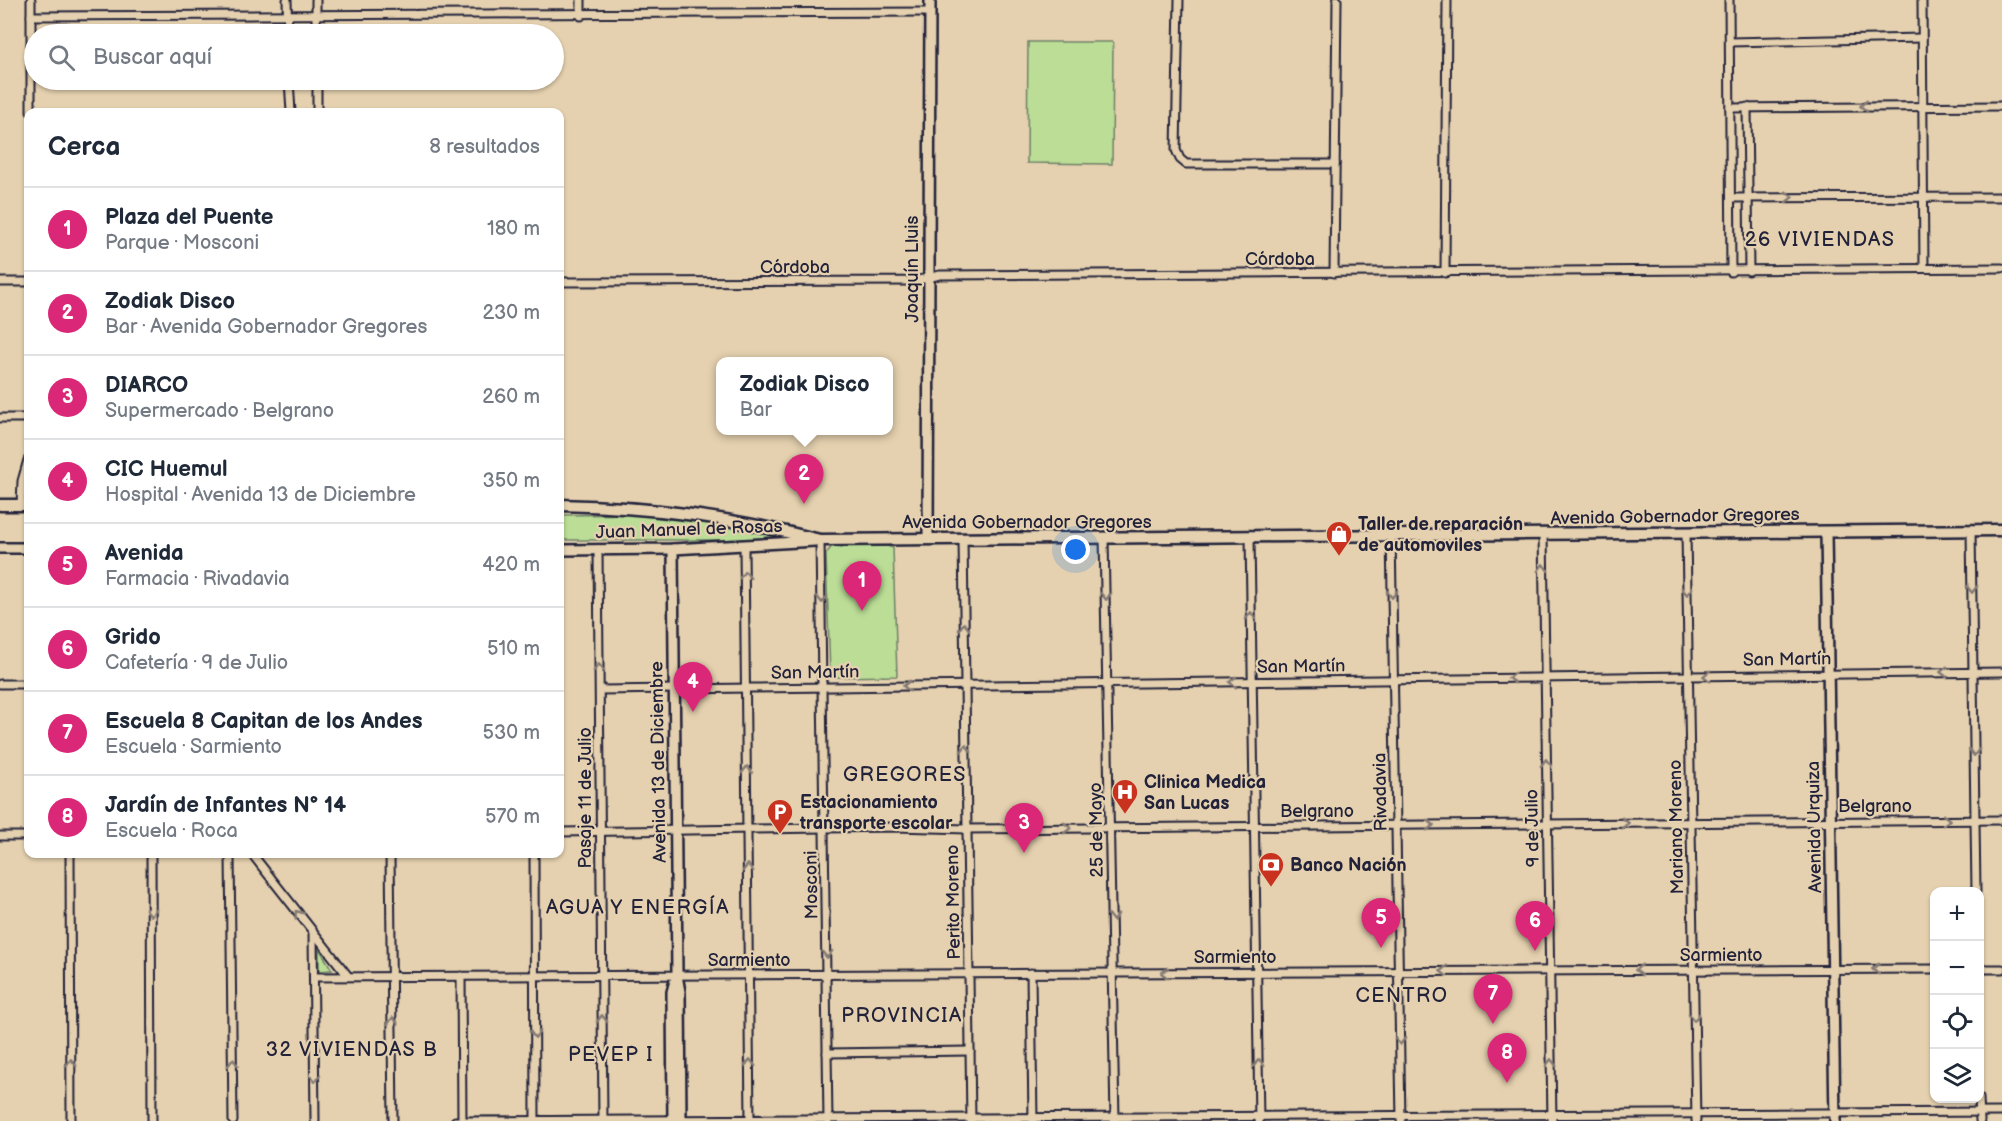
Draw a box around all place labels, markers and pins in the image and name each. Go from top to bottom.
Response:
pin: 2 [784,454,824,504]
place label: Taller de reparación de automoviles [1358,514,1523,556]
shop icon: Taller de reparación de automoviles [1324,519,1354,557]
pin: 1 [842,562,882,611]
pin: 4 [674,662,712,712]
place label: Clinica Medica San Lucas [1144,772,1266,814]
hospital icon: Clinica Medica San Lucas [1110,777,1140,815]
place label: Estacionamiento transporte escolar [799,792,953,834]
parking icon: Estacionamiento transporte escolar [765,797,795,835]
pin: 3 [1004,804,1044,853]
bank icon: Banco Nación [1256,850,1286,888]
place label: Banco Nación [1290,855,1406,876]
pin: 5 [1362,898,1400,948]
pin: 6 [1516,902,1555,951]
pin: 7 [1474,974,1512,1024]
pin: 8 [1488,1034,1526,1083]

